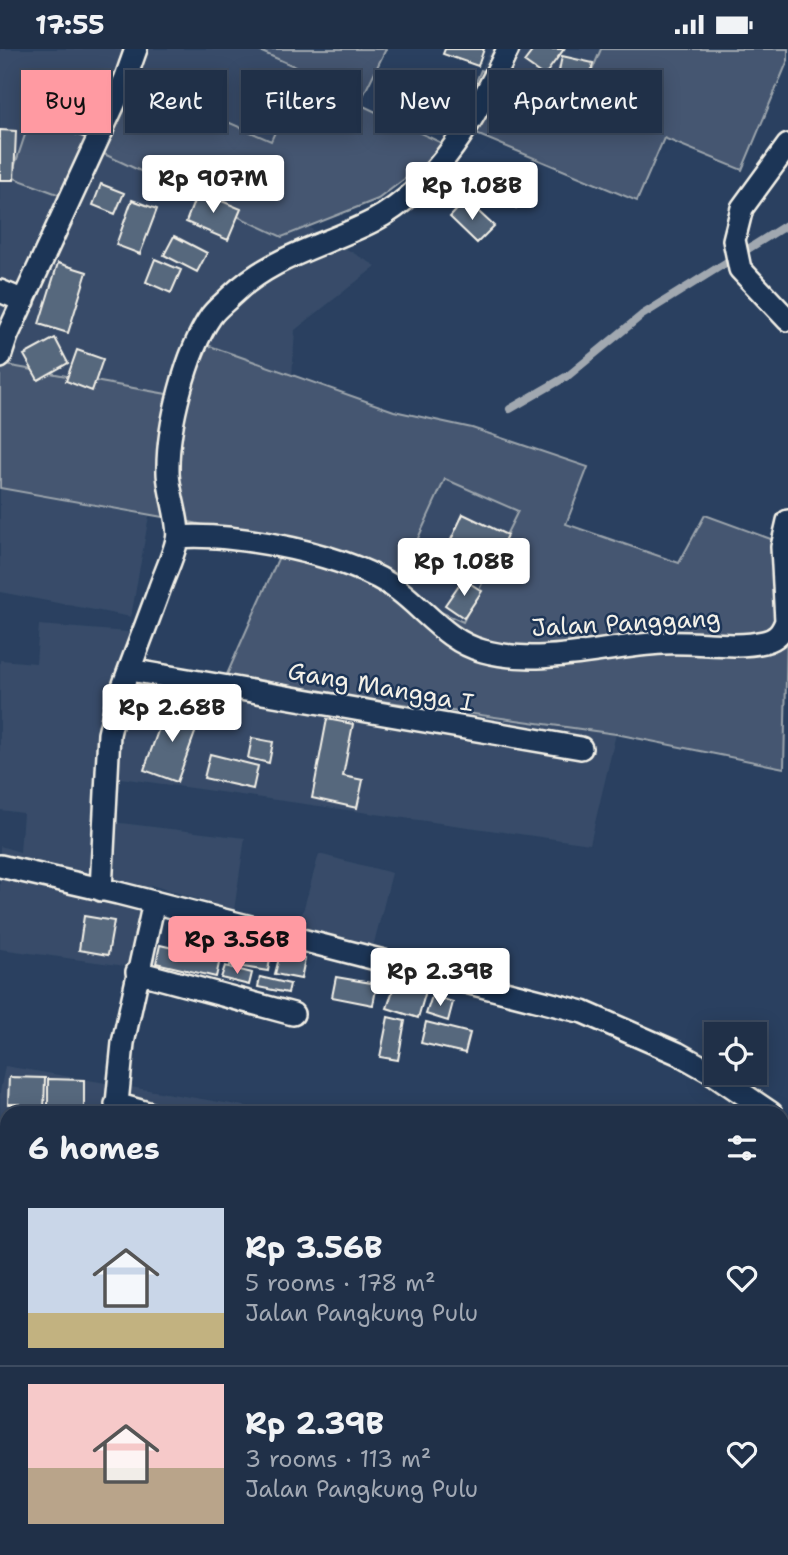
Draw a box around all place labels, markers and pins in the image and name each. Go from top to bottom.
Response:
pin: Rp 907M [148,155,278,215]
pin: Rp 1.08B [400,163,544,222]
pin: Rp 1.08B [392,539,536,598]
pin: Rp 2.68B [100,685,244,744]
pin: Rp 3.56B [165,916,309,976]
pin: Rp 2.39B [368,949,512,1008]

